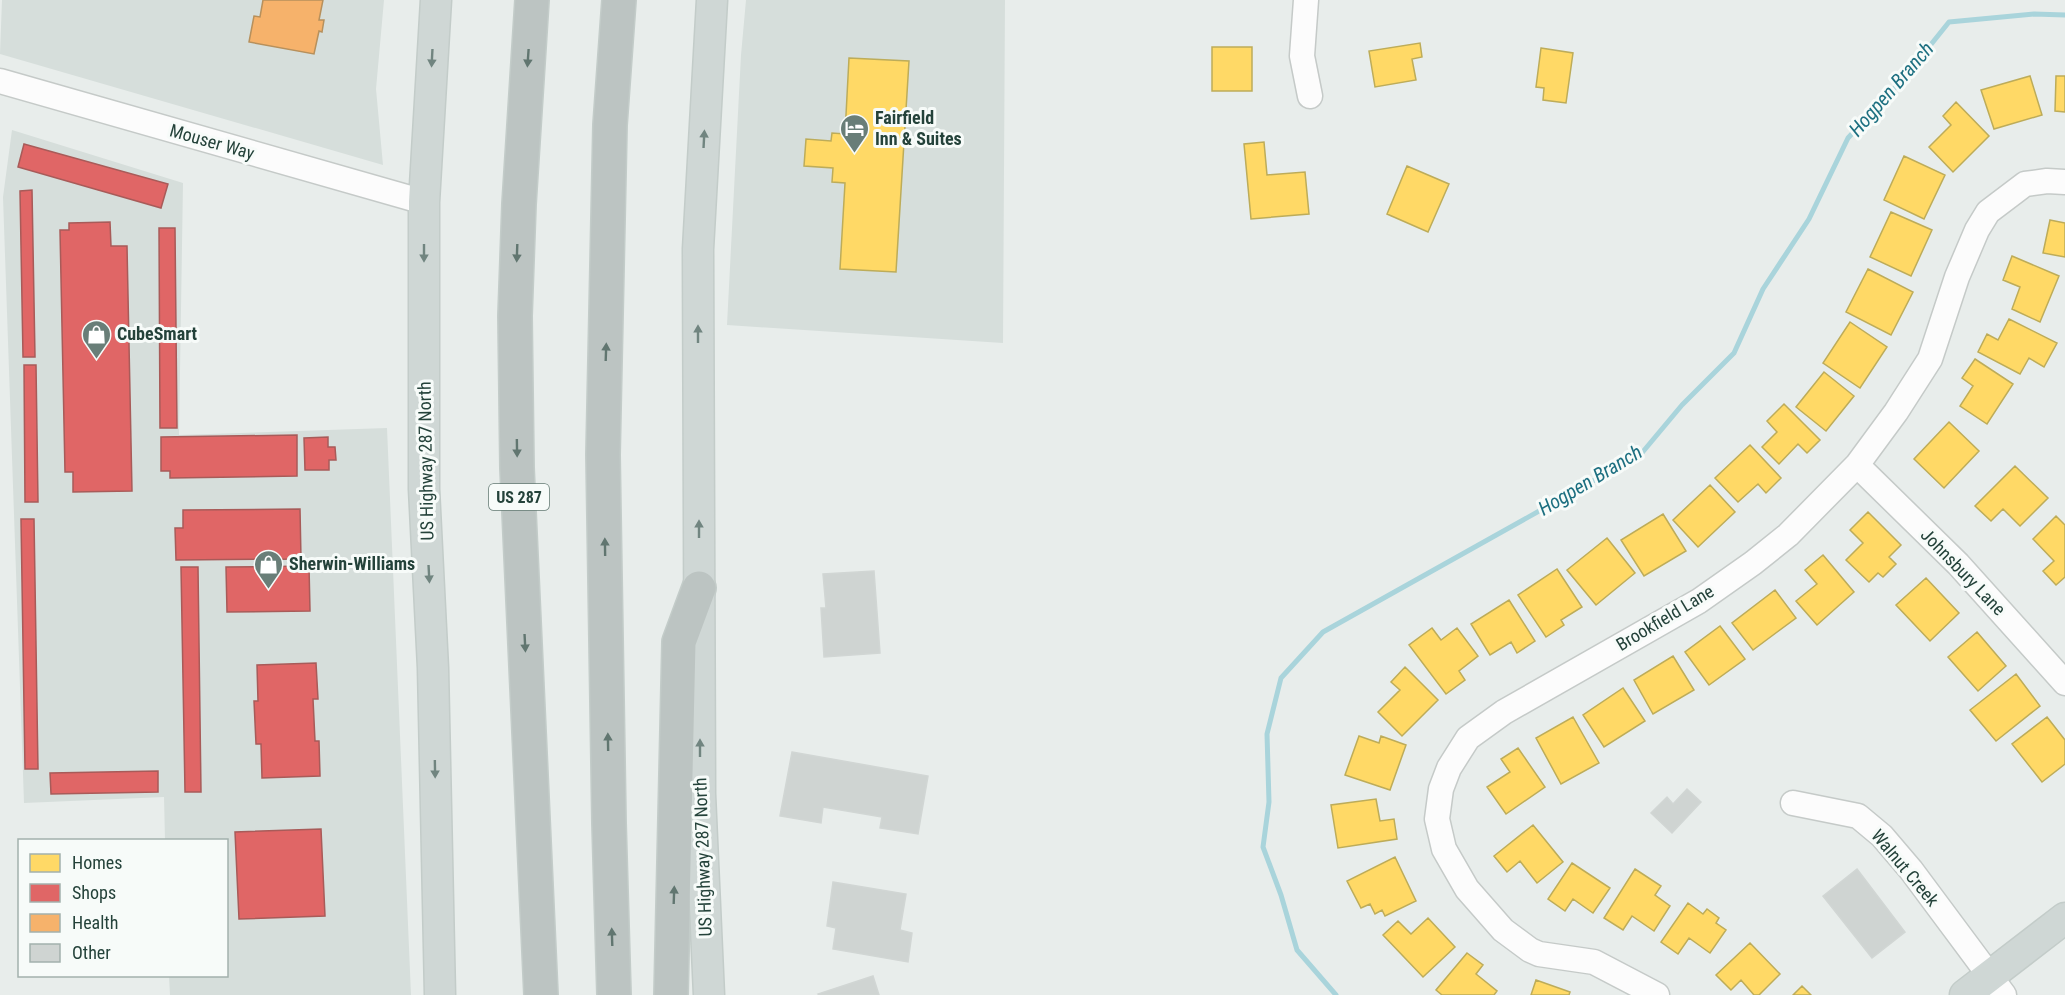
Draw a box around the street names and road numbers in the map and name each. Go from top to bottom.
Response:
street label: Mouser Way [167,119,257,164]
street label: US Highway 287 North [414,381,437,541]
road number: US 287 [489,484,549,510]
street label: Johnsbury Lane [1917,524,2010,619]
street label: Brookfield Lane [1612,580,1717,655]
street label: US Highway 287 North [689,777,716,937]
street label: Walnut Creek [1867,825,1943,910]

